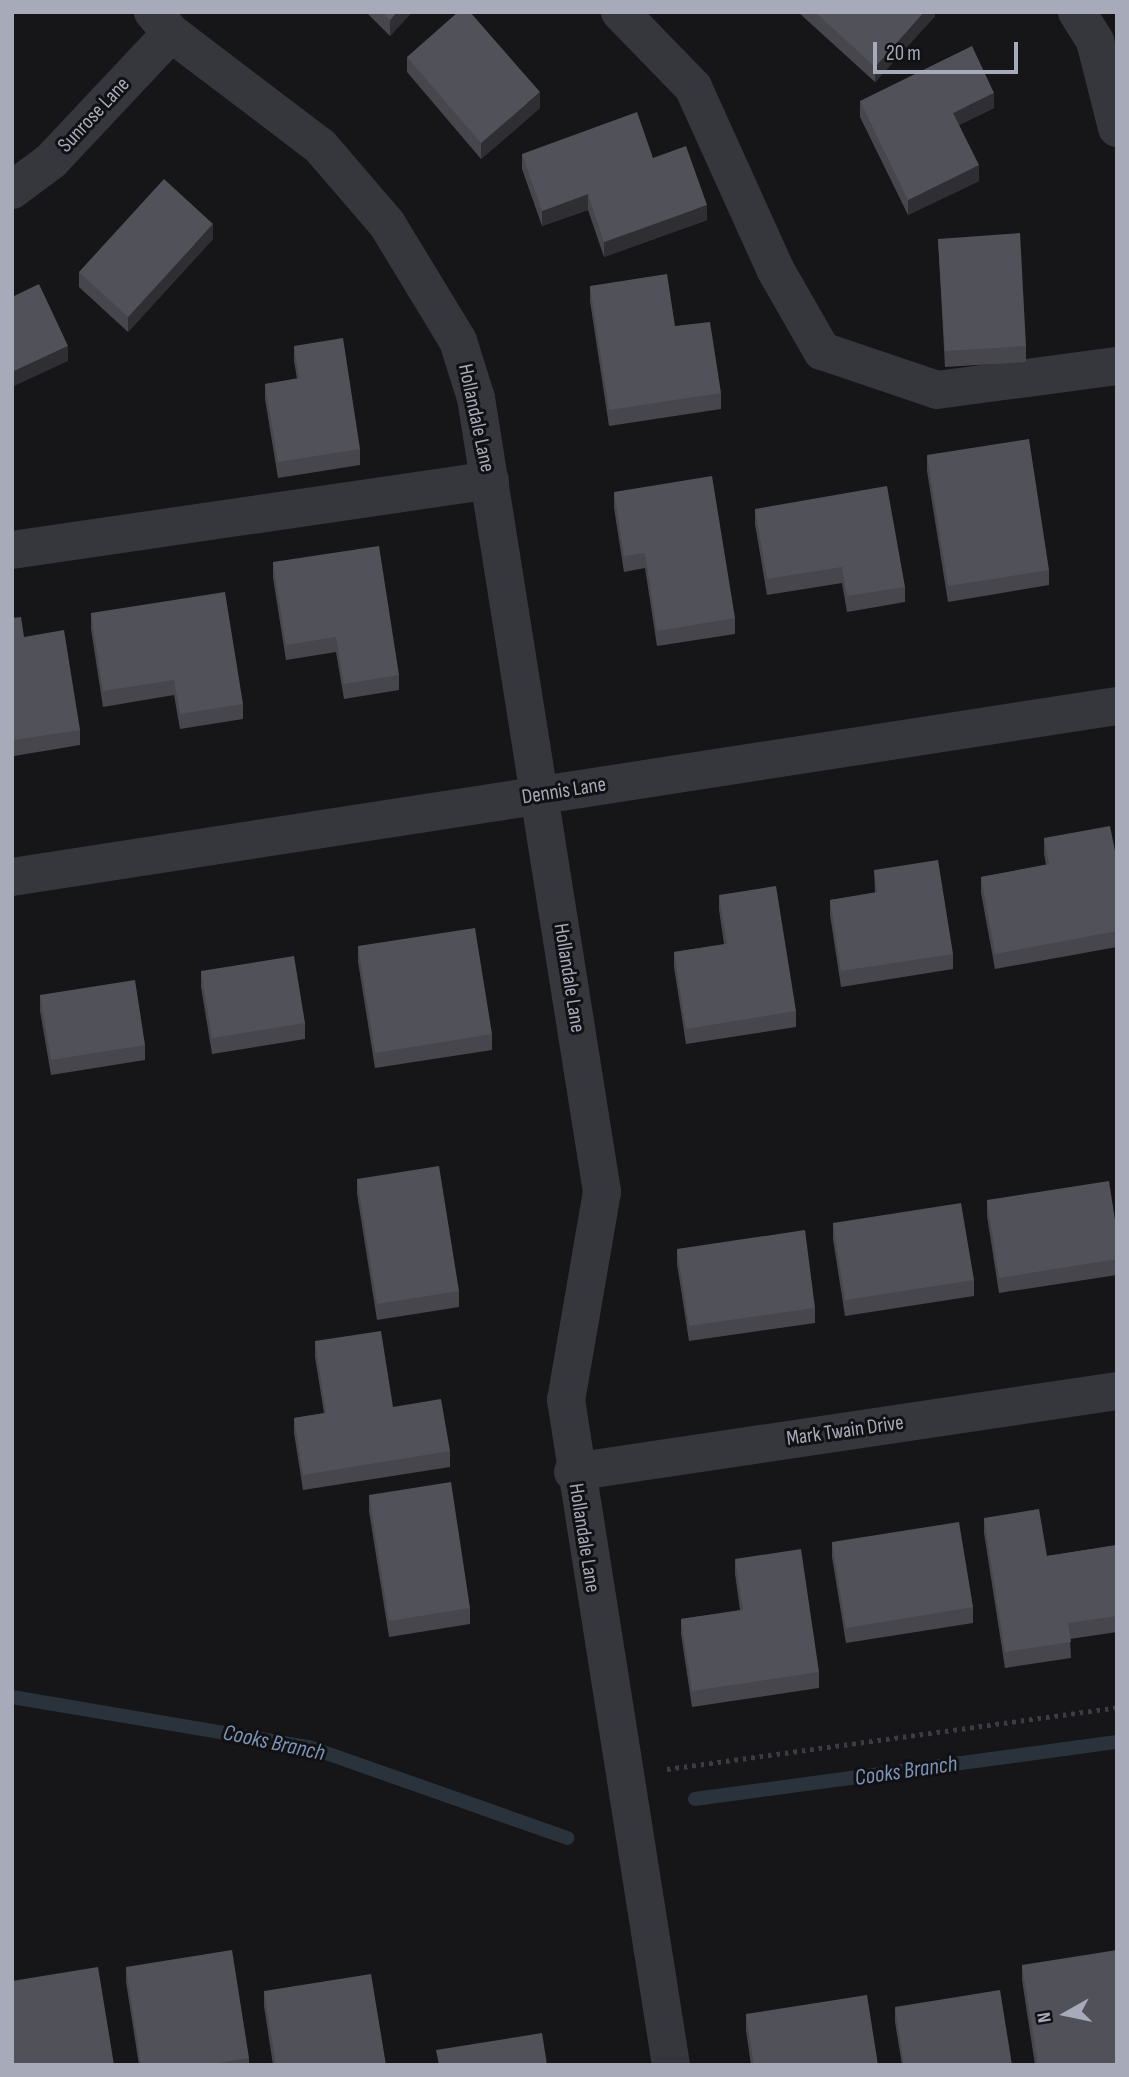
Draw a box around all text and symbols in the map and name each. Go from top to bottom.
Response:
scale bar [877,28,1022,72]
text: 20 m [886,41,921,66]
street label: Sunrose Lane [53,72,135,158]
street label: Hollandale Lane [452,362,500,474]
street label: Dennis Lane [520,772,608,810]
street label: Hollandale Lane [548,922,590,1034]
street label: Mark Twain Drive [785,1410,905,1452]
street label: Hollandale Lane [563,1482,605,1594]
water label: Cooks Branch [221,1719,327,1767]
water label: Cooks Branch [853,1750,959,1792]
north arrow [1031,1979,1101,2049]
text: N [1033,2011,1057,2024]

